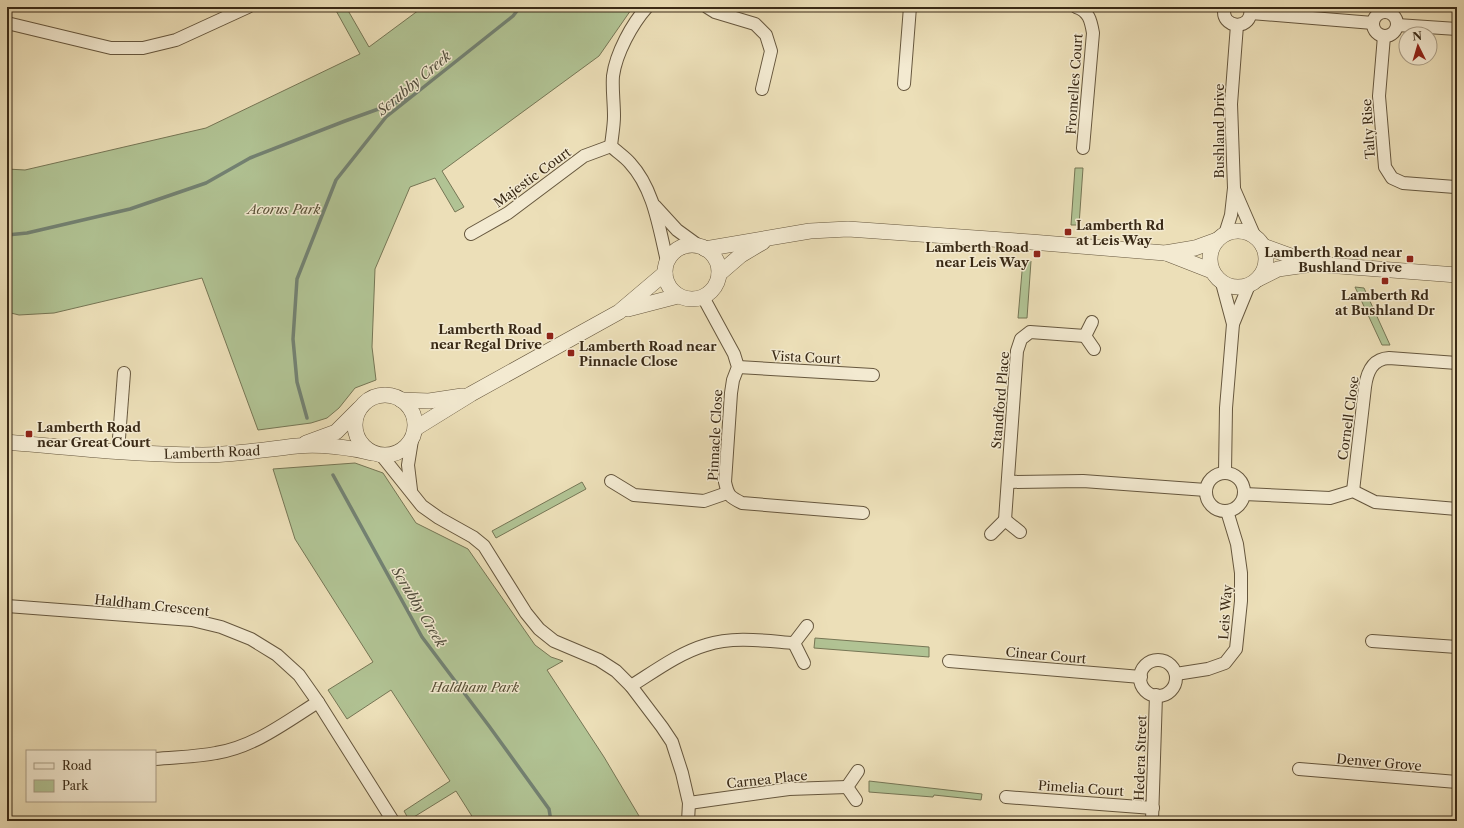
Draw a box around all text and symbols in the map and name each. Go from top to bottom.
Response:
north arrow [1398,26,1438,66]
text: N [1412,29,1423,43]
street label: Fromelles Court [1062,33,1086,135]
water label: Scrubby Creek [373,46,455,120]
street label: Bushland Drive [1211,84,1227,178]
street label: Talty Rise [1358,98,1378,160]
street label: Majestic Court [490,143,574,210]
park label: Acorus Park [246,201,321,217]
place label: Lamberth Rd at Leis Way [1076,217,1164,248]
marker: Lamberth Rd at Leis Way [1063,227,1073,237]
place label: Lamberth Road near Leis Way [925,239,1030,270]
place label: Lamberth Road near Bushland Drive [1264,244,1403,275]
marker: Lamberth Road near Leis Way [1032,249,1042,259]
marker: Lamberth Road near Bushland Drive [1405,254,1415,264]
marker: Lamberth Rd at Bushland Dr [1380,276,1390,286]
place label: Lamberth Rd at Bushland Dr [1335,287,1436,318]
place label: Lamberth Road near Regal Drive [430,321,542,352]
marker: Lamberth Road near Regal Drive [545,331,555,341]
place label: Lamberth Road near Pinnacle Close [579,338,717,369]
street label: Vista Court [770,347,842,367]
marker: Lamberth Road near Pinnacle Close [566,348,576,358]
street label: Standford Place [988,351,1012,449]
street label: Cornell Close [1334,375,1362,461]
street label: Pinnacle Close [705,389,725,481]
place label: Lamberth Road near Great Court [37,419,151,450]
marker: Lamberth Road near Great Court [24,429,34,439]
street label: Lamberth Road [164,442,261,462]
water label: Scrubby Creek [387,562,451,651]
street label: Leis Way [1215,583,1235,640]
street label: Haldham Crescent [94,591,211,619]
street label: Cinear Court [1005,643,1087,667]
park label: Haldham Park [430,679,519,695]
street label: Hedera Street [1131,714,1150,801]
legend [26,750,156,802]
street label: Denver Grove [1336,750,1422,774]
text: Road [62,758,92,773]
street label: Carnea Place [726,767,808,791]
street label: Pimelia Court [1038,777,1125,799]
text: Park [62,778,89,793]

